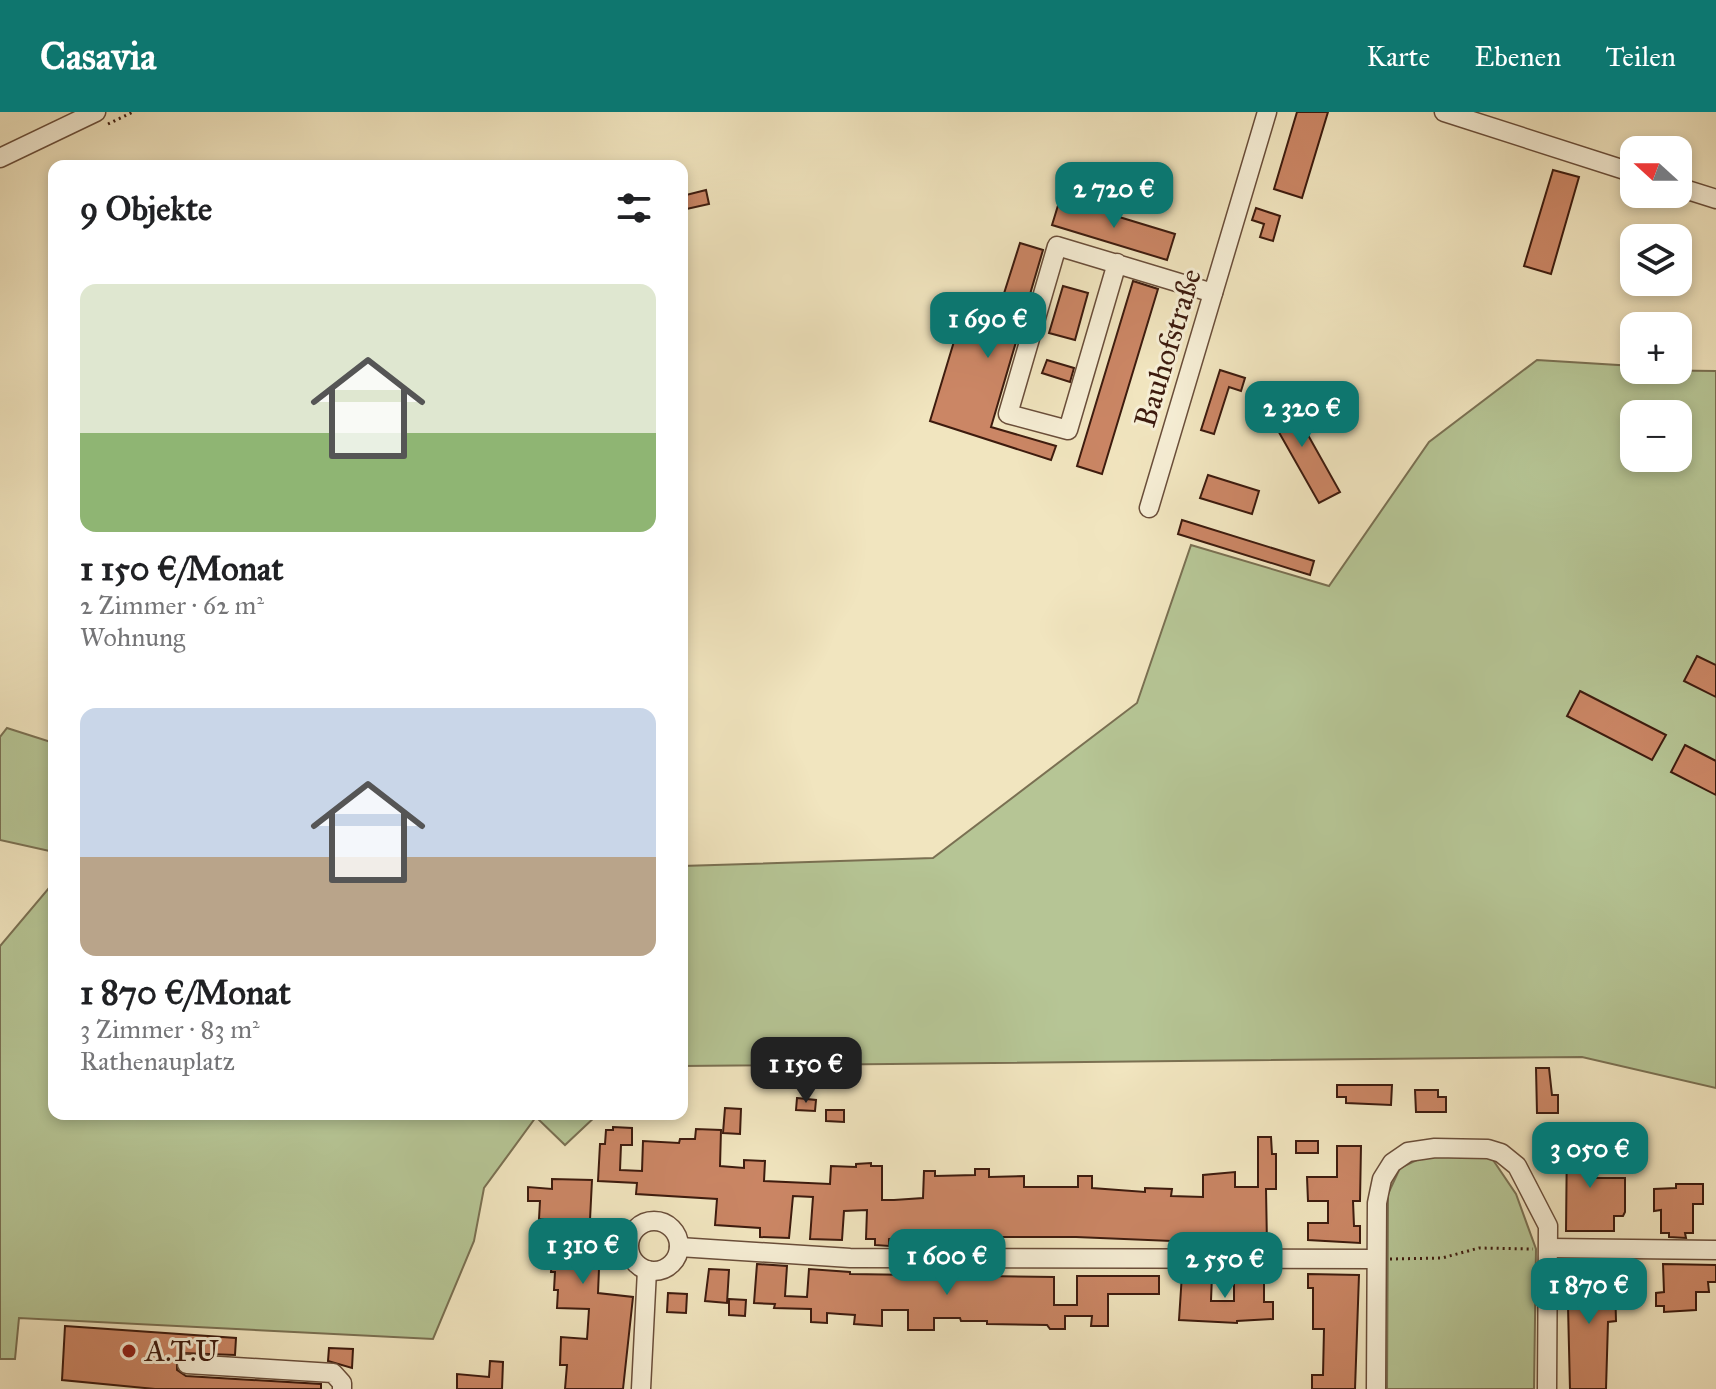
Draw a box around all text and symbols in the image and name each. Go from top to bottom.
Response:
text: Casavia [40,33,156,79]
text: Karte [1366,39,1430,74]
text: Ebenen [1474,39,1561,74]
text: Teilen [1605,39,1676,74]
north arrow [1620,136,1692,208]
map controls [1620,136,1692,472]
pin: 2 720 € [1040,162,1188,230]
text: 2 720 € [1073,172,1155,204]
icon: filters [612,186,656,230]
text: 9 Objekte [80,188,212,229]
button: layers [1620,224,1692,296]
street label: Bauhofstraße [1127,264,1209,432]
pin: 1 690 € [914,292,1062,360]
text: 1 690 € [948,302,1028,334]
button: + [1620,312,1692,384]
icon: home [296,336,440,480]
pin: 2 320 € [1228,381,1376,449]
text: 2 320 € [1263,391,1341,423]
button: − [1620,400,1692,472]
text: 1 150 €/Monat [80,548,283,589]
text: 2 Zimmer · 62 m² [80,589,264,621]
text: Wohnung [80,621,185,653]
icon: home [296,760,440,904]
text: 1 870 €/Monat [80,972,291,1013]
text: 3 Zimmer · 83 m² [80,1013,260,1045]
pin: 1 150 € [732,1037,880,1105]
text: Rathenauplatz [80,1045,235,1077]
text: 1 150 € [769,1047,843,1079]
pin: 3 050 € [1516,1122,1664,1190]
text: 3 050 € [1550,1132,1630,1164]
pin: 1 310 € [509,1218,657,1286]
text: 1 310 € [547,1228,619,1260]
pin: 1 600 € [873,1229,1021,1297]
pin: 2 550 € [1151,1232,1299,1300]
text: 1 600 € [907,1239,987,1271]
text: 2 550 € [1185,1242,1265,1274]
pin: 1 870 € [1515,1258,1663,1326]
text: 1 870 € [1549,1268,1629,1300]
place label: A.T.U [143,1333,219,1369]
marker: A.T.U [120,1342,138,1360]

